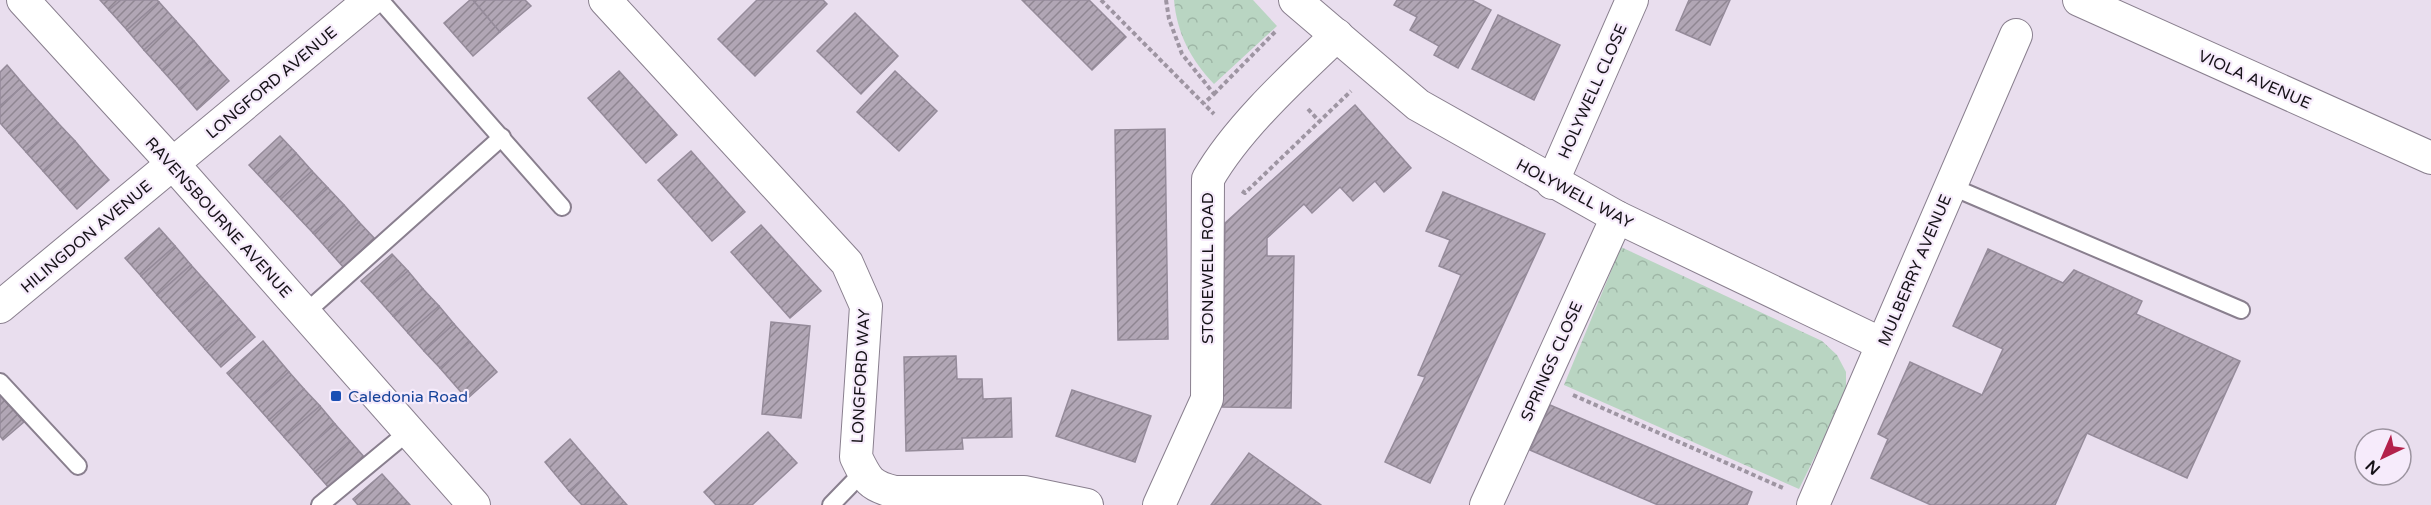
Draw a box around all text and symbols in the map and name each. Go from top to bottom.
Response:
street label: HOLYWELL CLOSE [1554,21,1632,162]
street label: LONGFORD AVENUE [202,22,341,143]
street label: VIOLA AVENUE [2195,46,2314,114]
street label: RAVENSBOURNE AVENUE [141,133,296,302]
street label: HOLYWELL WAY [1513,155,1636,233]
street label: HILINGDON AVENUE [17,176,156,297]
street label: MULBERRY AVENUE [1874,191,1956,349]
street label: STONEWELL ROAD [1198,192,1218,344]
street label: SPRINGS CLOSE [1517,298,1587,424]
street label: LONGFORD WAY [847,308,875,444]
place label: Caledonia Road [348,387,468,407]
marker: Caledonia Road [329,389,343,403]
north arrow [2353,427,2413,487]
text: N [2362,455,2385,479]

